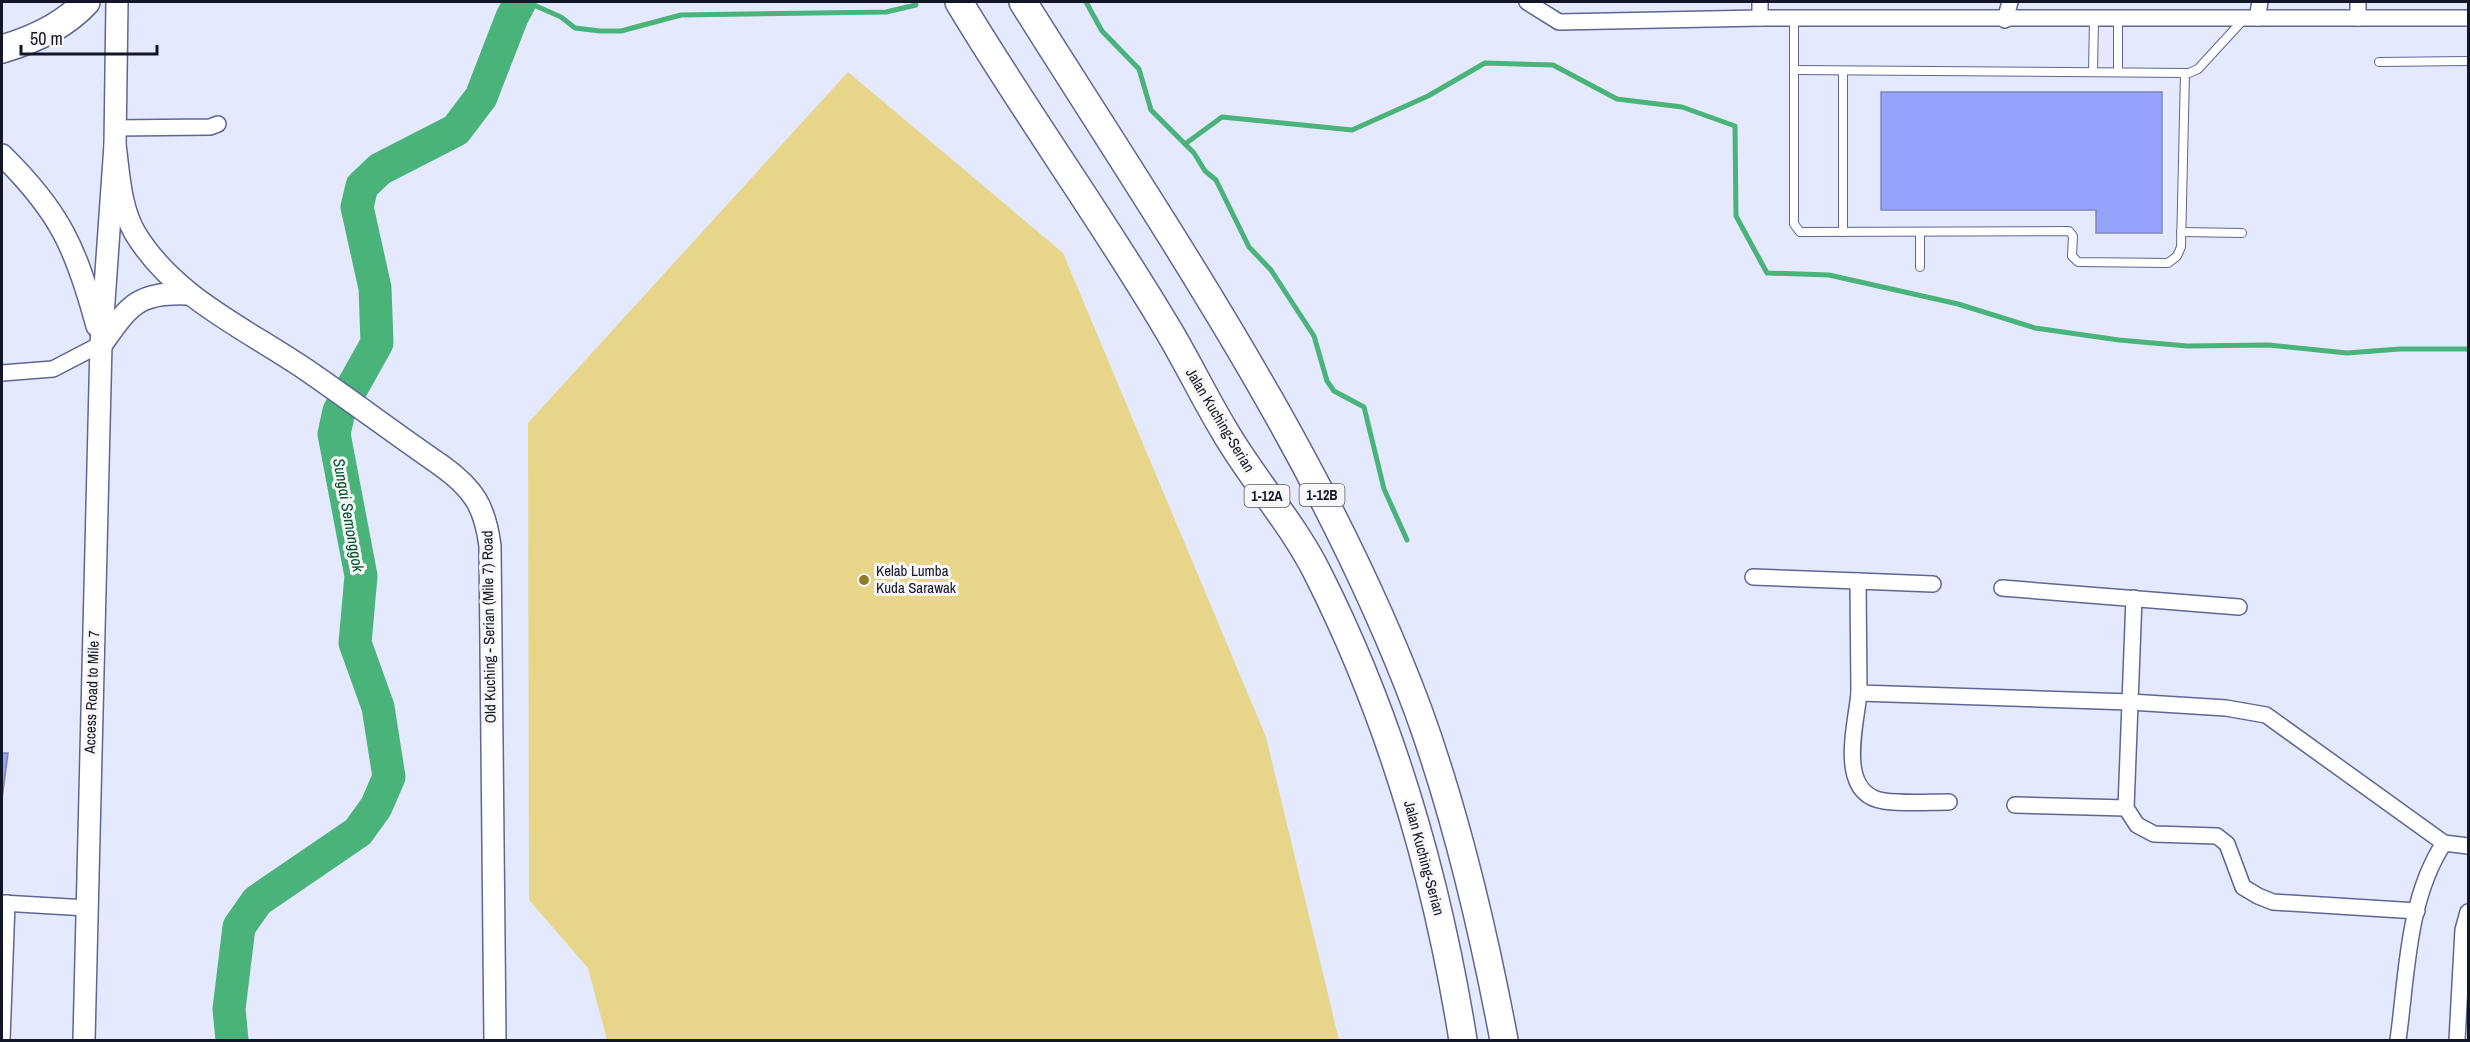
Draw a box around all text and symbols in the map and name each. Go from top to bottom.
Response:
scale bar [21,18,158,56]
text: 50 m [30,26,63,51]
street label: Jalan Kuching-Serian [1181,364,1260,476]
water label: Sungai Semonggok [328,456,370,574]
road number: 1-12B [1300,484,1344,506]
road number: 1-12A [1244,485,1290,507]
street label: Old Kuching - Serian (Mile 7) Road [476,530,501,724]
place label: Kelab Lumba Kuda Sarawak [876,560,957,598]
marker: Kelab Lumba Kuda Sarawak [857,573,871,587]
street label: Access Road to Mile 7 [79,630,104,755]
street label: Jalan Kuching-Serian [1399,798,1450,918]

